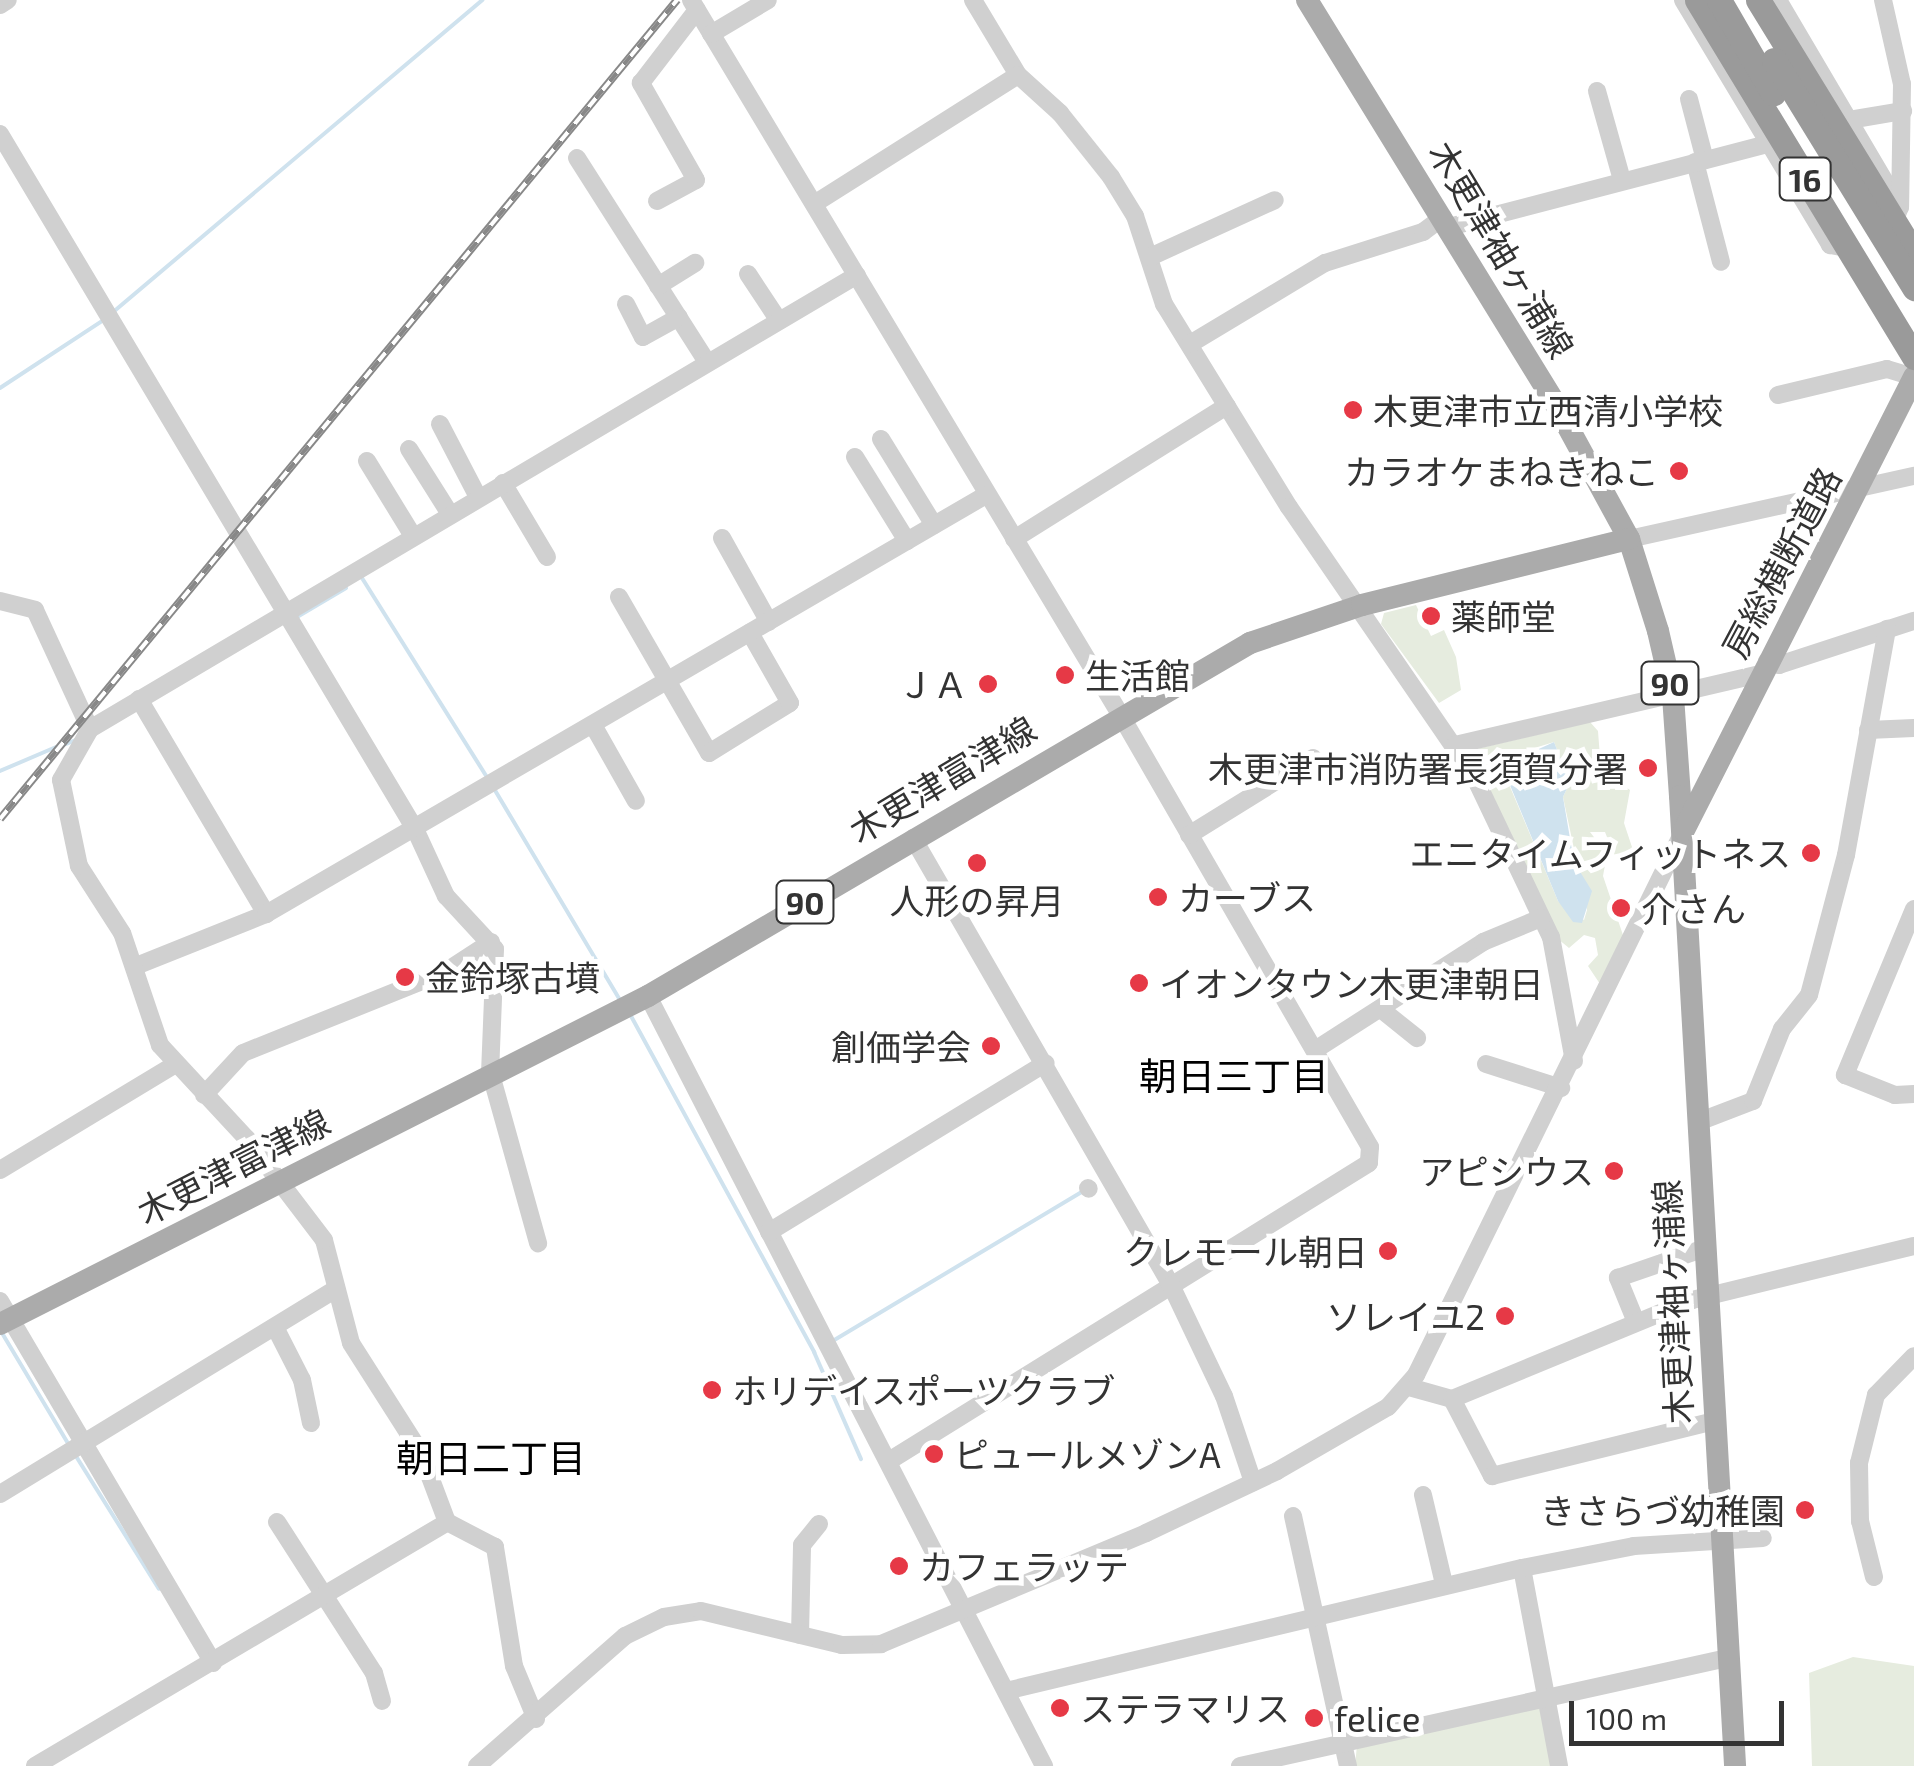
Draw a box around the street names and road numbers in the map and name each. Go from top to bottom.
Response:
street label: 木更津袖ヶ浦線 [1421,133,1583,365]
road number: 16 [1778,152,1832,206]
street label: 房総横断道路 [1713,459,1849,665]
road number: 90 [1640,656,1700,710]
street label: 木更津富津線 [841,707,1043,851]
road number: 90 [775,875,835,929]
street label: 木更津富津線 [130,1100,336,1232]
street label: 木更津袖ヶ浦線 [1645,1179,1699,1425]

